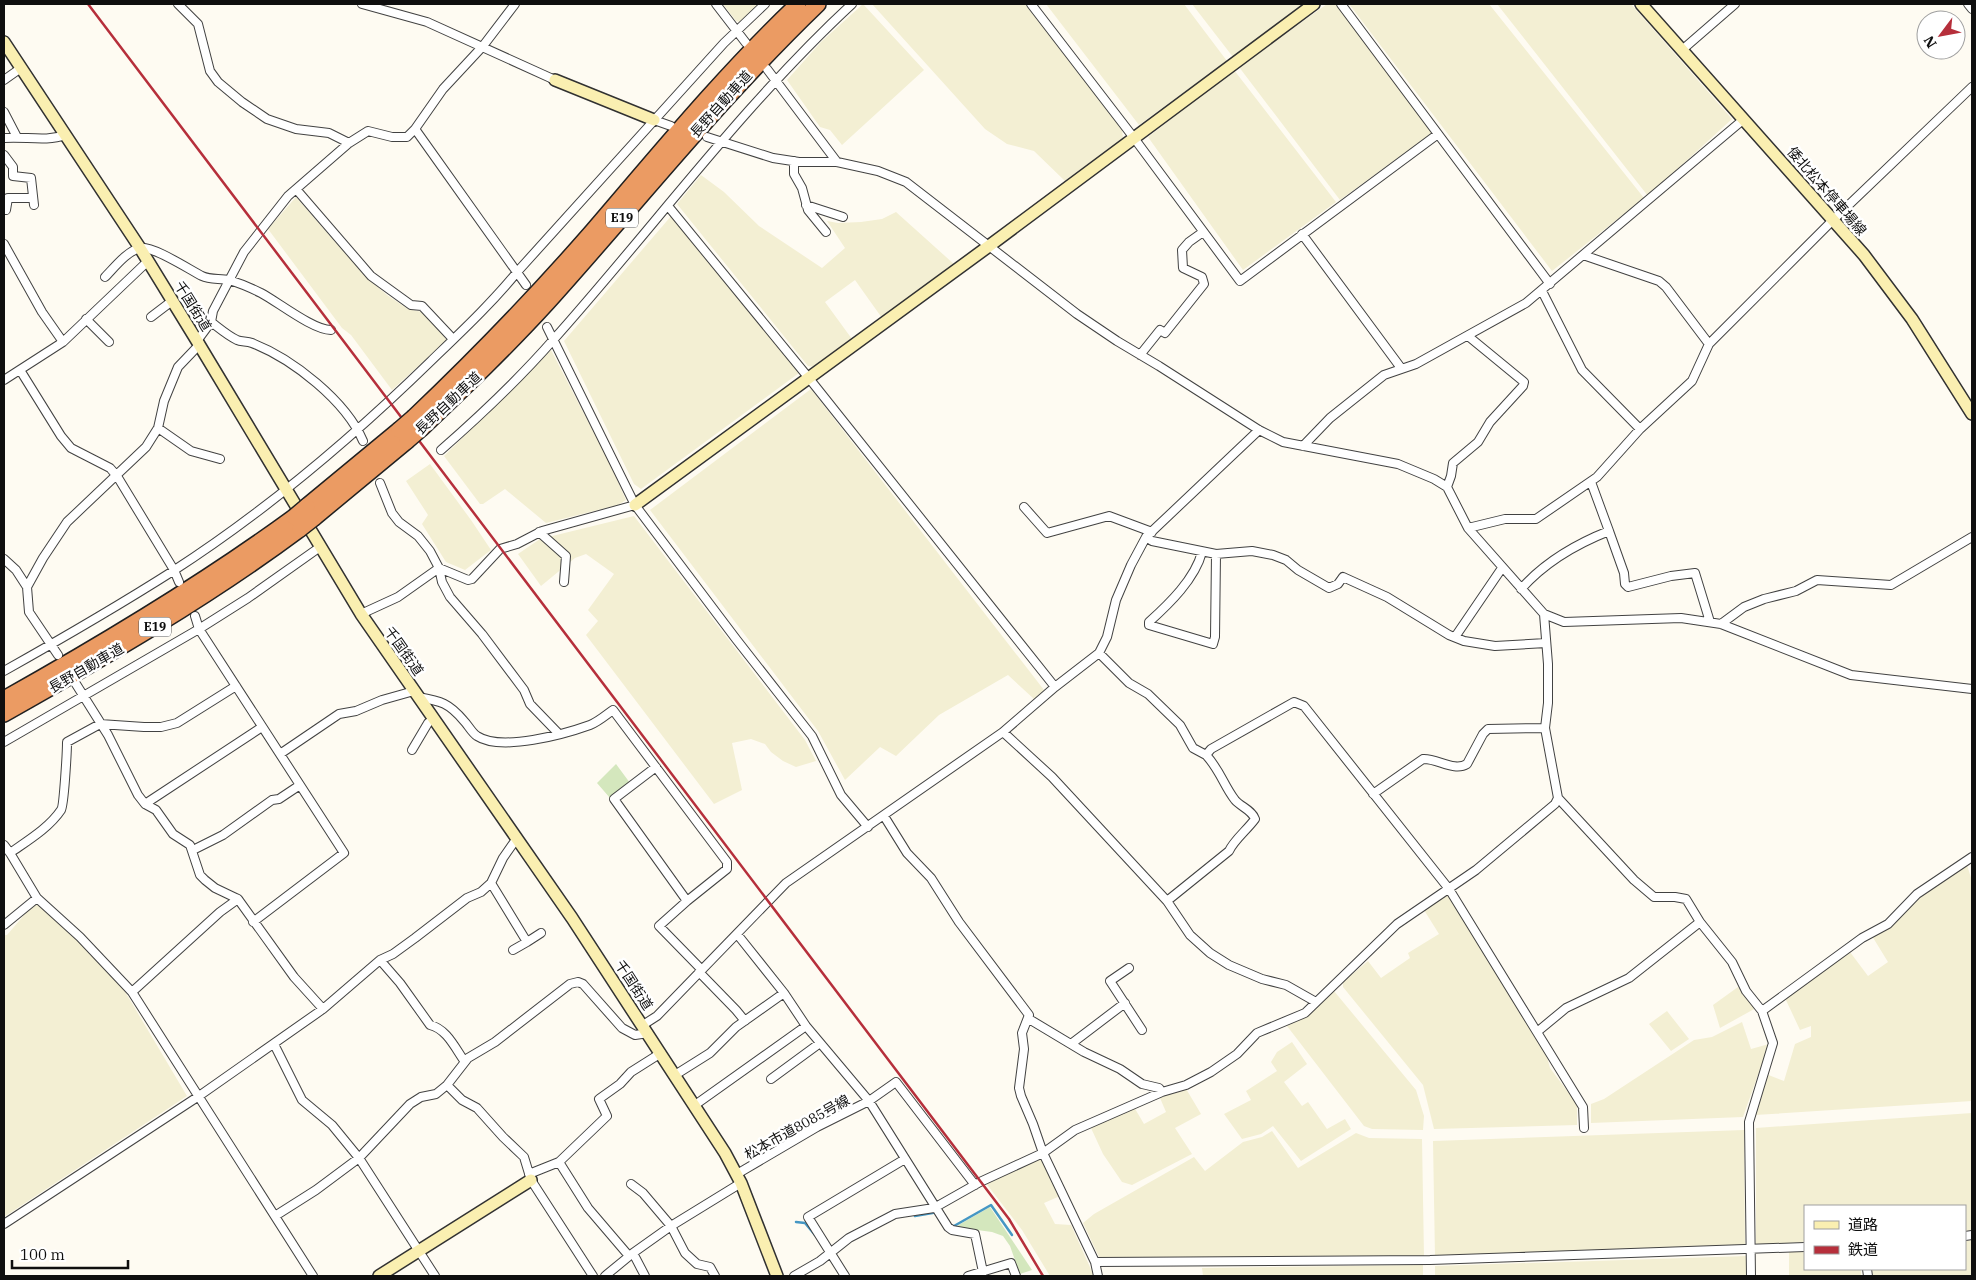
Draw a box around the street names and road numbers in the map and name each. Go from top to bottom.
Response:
street label: 長野自動車道 [686,67,756,141]
street label: 倭北松本停車場線 [1783,143,1871,239]
road number: E19 [606,208,638,228]
street label: 千国街道 [171,277,215,335]
street label: 長野自動車道 [411,368,485,438]
road number: E19 [139,618,171,636]
street label: 千国街道 [381,623,427,679]
street label: 長野自動車道 [45,639,127,697]
street label: 千国街道 [611,957,657,1013]
street label: 松本市道8085号線 [741,1091,853,1163]

